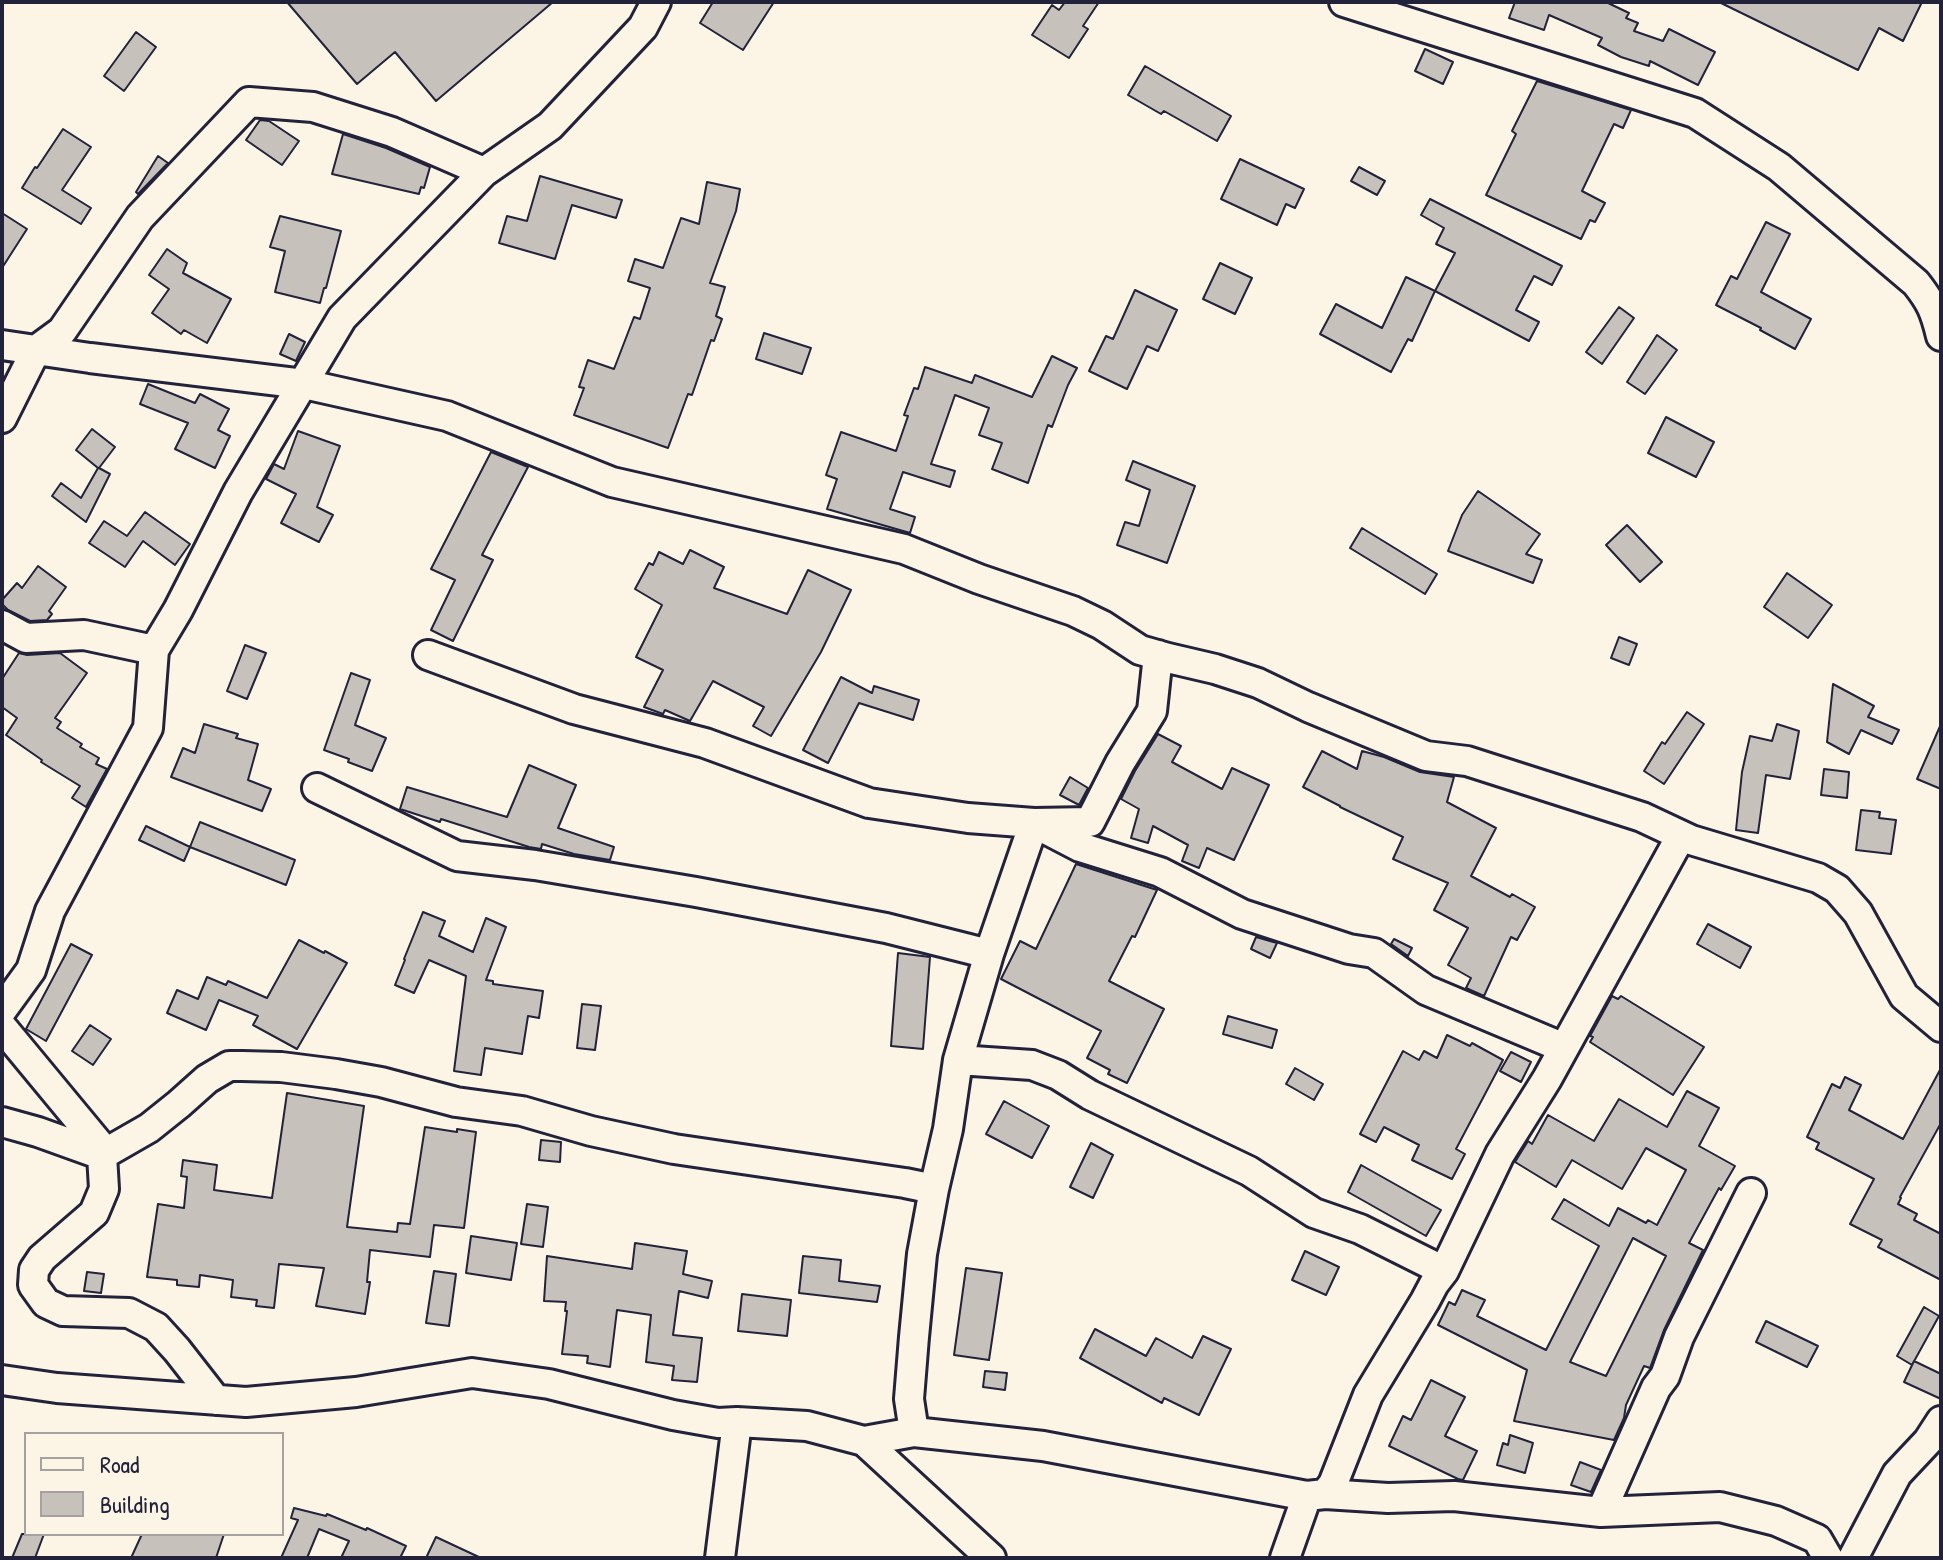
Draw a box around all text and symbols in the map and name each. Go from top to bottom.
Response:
legend [24,1432,284,1536]
text: Road [100,1448,139,1480]
text: Building [100,1488,170,1520]

